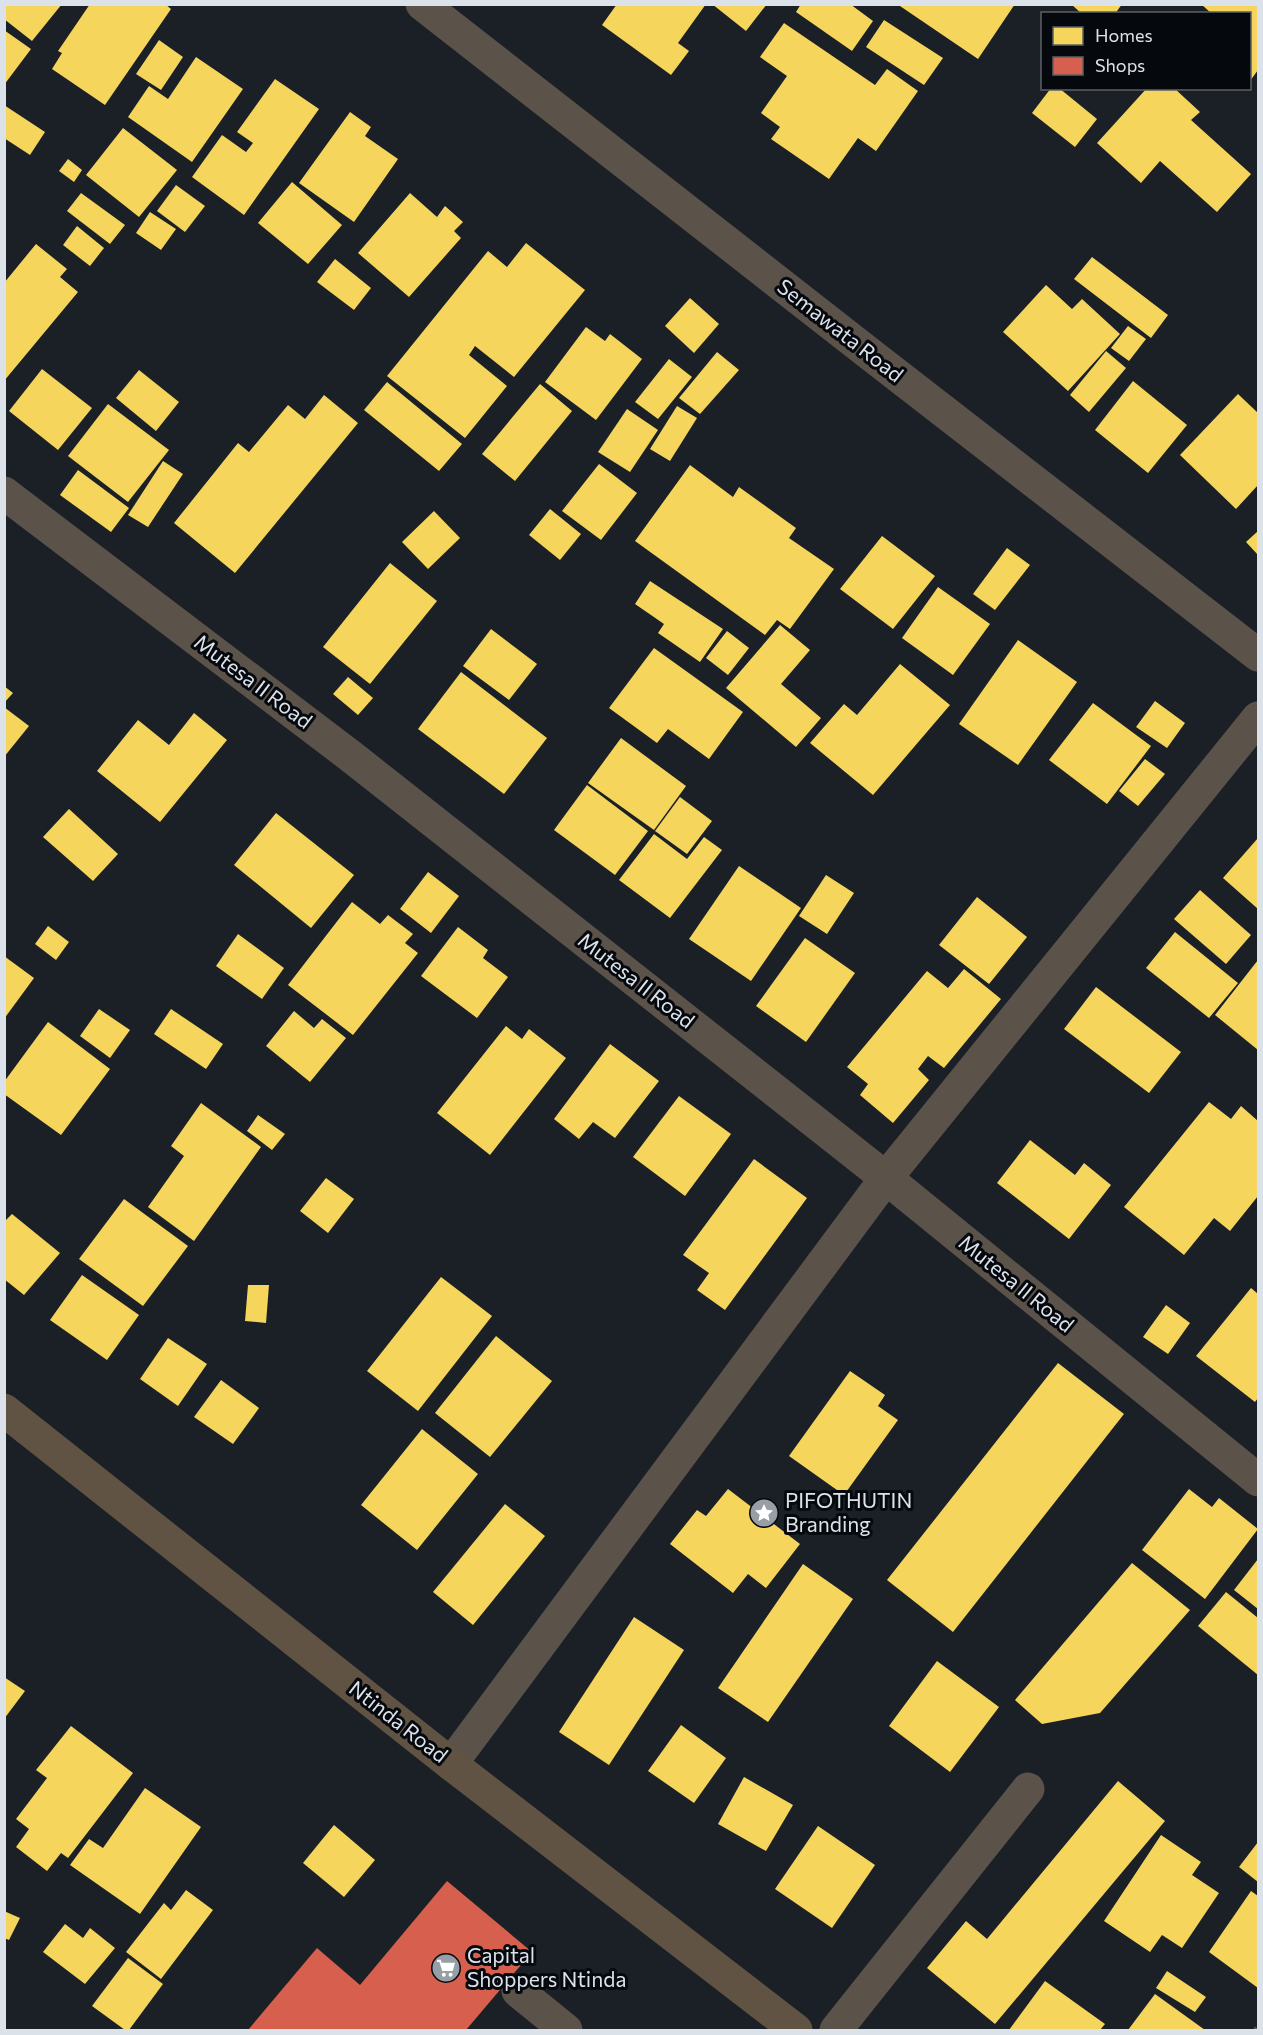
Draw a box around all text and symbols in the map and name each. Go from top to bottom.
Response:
legend [1041,12,1251,90]
text: Homes [1095,24,1153,46]
text: Shops [1095,54,1145,76]
street label: Semawata Road [773,273,909,387]
street label: Mutesa II Road [190,628,318,733]
street label: Mutesa II Road [574,927,700,1033]
street label: Mutesa II Road [954,1229,1079,1337]
place label: PIFOTHUTIN Branding [785,1487,912,1536]
place icon: PIFOTHUTIN Branding [748,1497,780,1529]
street label: Ntinda Road [345,1675,453,1767]
place label: Capital Shoppers Ntinda [467,1942,626,1991]
supermarket icon: Capital Shoppers Ntinda [430,1952,462,1984]

